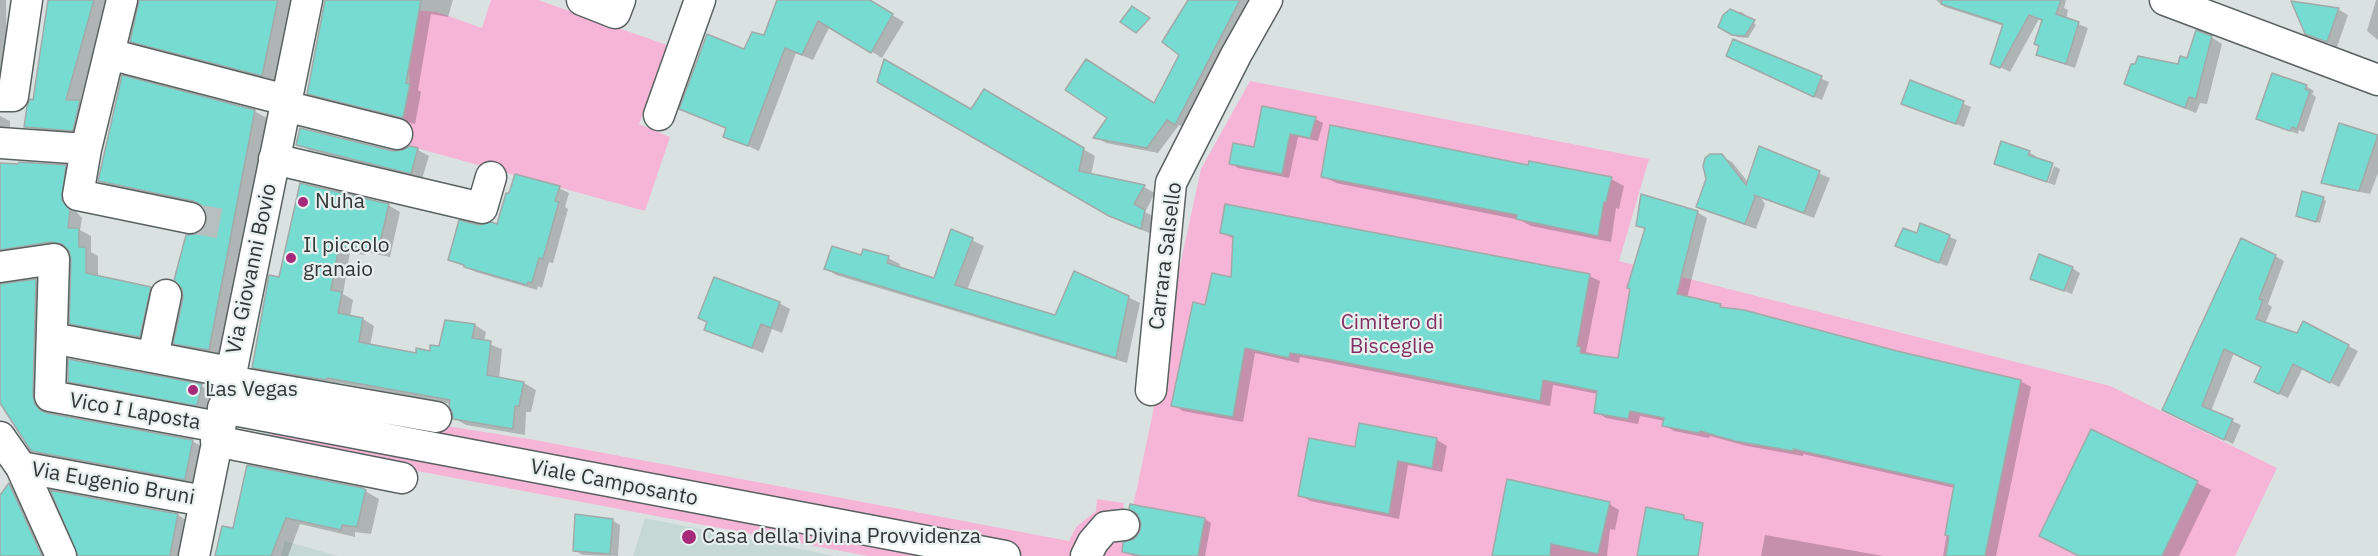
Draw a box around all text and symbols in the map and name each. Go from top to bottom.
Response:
street label: Via Giovanni Bovio [222,181,282,357]
street label: Carrara Salsello [1144,181,1188,331]
place label: Nuha [315,189,365,215]
marker: Nuha [296,195,310,209]
place label: Il piccolo granaio [303,233,390,283]
marker: Il piccolo granaio [284,251,298,265]
park label: Cimitero di Bisceglie [1341,310,1443,360]
place label: Las Vegas [205,377,298,403]
marker: Las Vegas [186,383,200,397]
street label: Vico I Laposta [67,388,203,436]
street label: Viale Camposanto [528,454,700,512]
street label: Via Eugenio Bruni [29,457,197,511]
place label: Casa della Divina Provvidenza [702,524,981,550]
marker: Casa della Divina Provvidenza [680,528,698,546]

